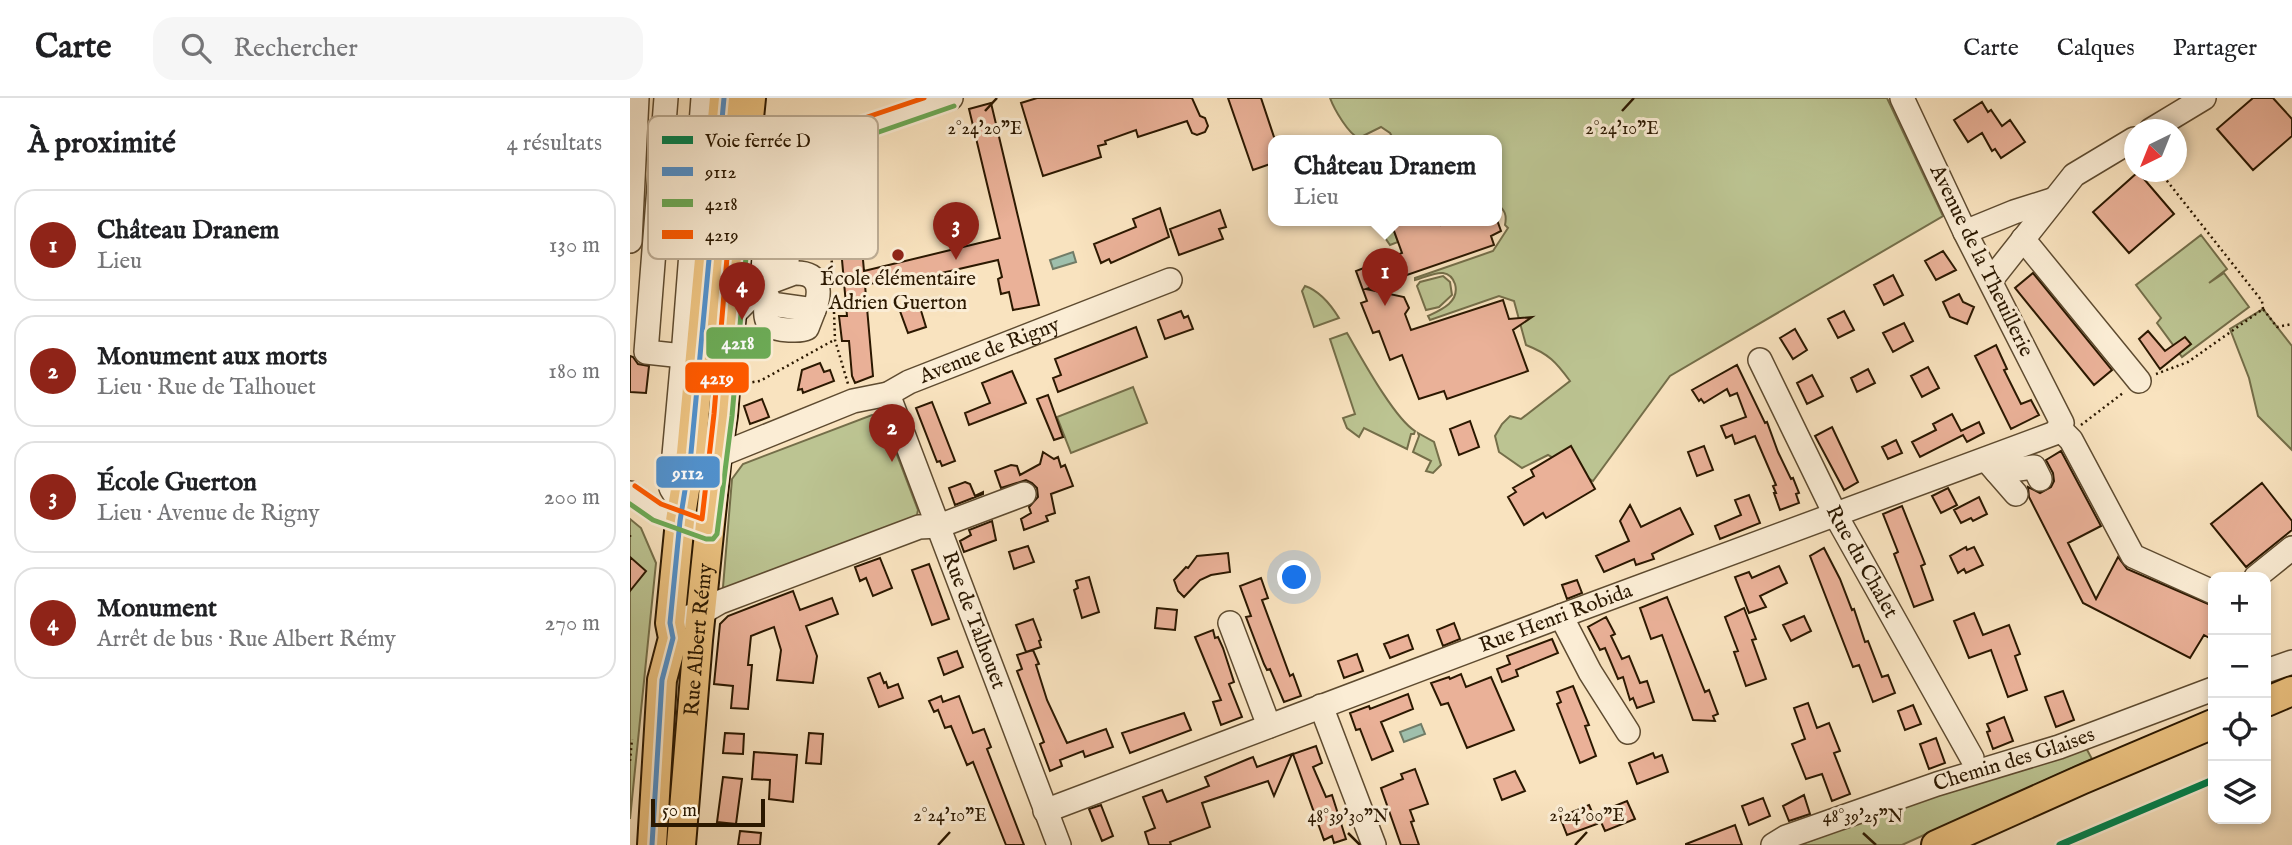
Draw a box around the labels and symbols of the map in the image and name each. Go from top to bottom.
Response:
legend [648,116,878,259]
text: 2°24'20"E [947,118,1023,141]
text: 2°24'10"E [1585,118,1659,141]
north arrow [2124,119,2187,182]
text: Voie ferrée D [704,130,811,154]
street label: Avenue de la Theuillerie [1922,160,2039,362]
text: 9112 [704,161,736,185]
text: 4218 [705,193,738,217]
pin: 3 [933,202,979,260]
text: 4219 [705,224,739,248]
marker: École élémentaire Adrien Guerton [890,247,906,263]
pin: 1 [1362,248,1408,306]
pin: 4 [719,262,765,320]
place label: École élémentaire Adrien Guerton [820,265,976,317]
street label: Avenue de Rigny [914,311,1064,391]
line badge: 4218 [705,326,772,360]
text: 4218 [722,332,754,356]
line badge: 4219 [684,361,750,394]
text: 4219 [700,367,734,391]
pin: 2 [869,404,915,462]
line badge: 9112 [655,455,721,489]
text: 9112 [671,462,704,486]
street label: Rue du Chalet [1819,501,1904,623]
street label: Rue de Talhouet [935,548,1012,693]
your location [1277,560,1311,594]
street label: Rue Albert Rémy [678,561,719,717]
street label: Rue Henri Robida [1475,577,1637,659]
street label: Chemin des Glaises [1930,721,2099,798]
scale bar [651,796,765,828]
text: 2°24'10"E [913,805,987,828]
text: 2°24'00"E [1549,805,1625,828]
text: 48°39'30"N [1307,806,1389,829]
text: 48°39'25"N [1823,806,1904,829]

